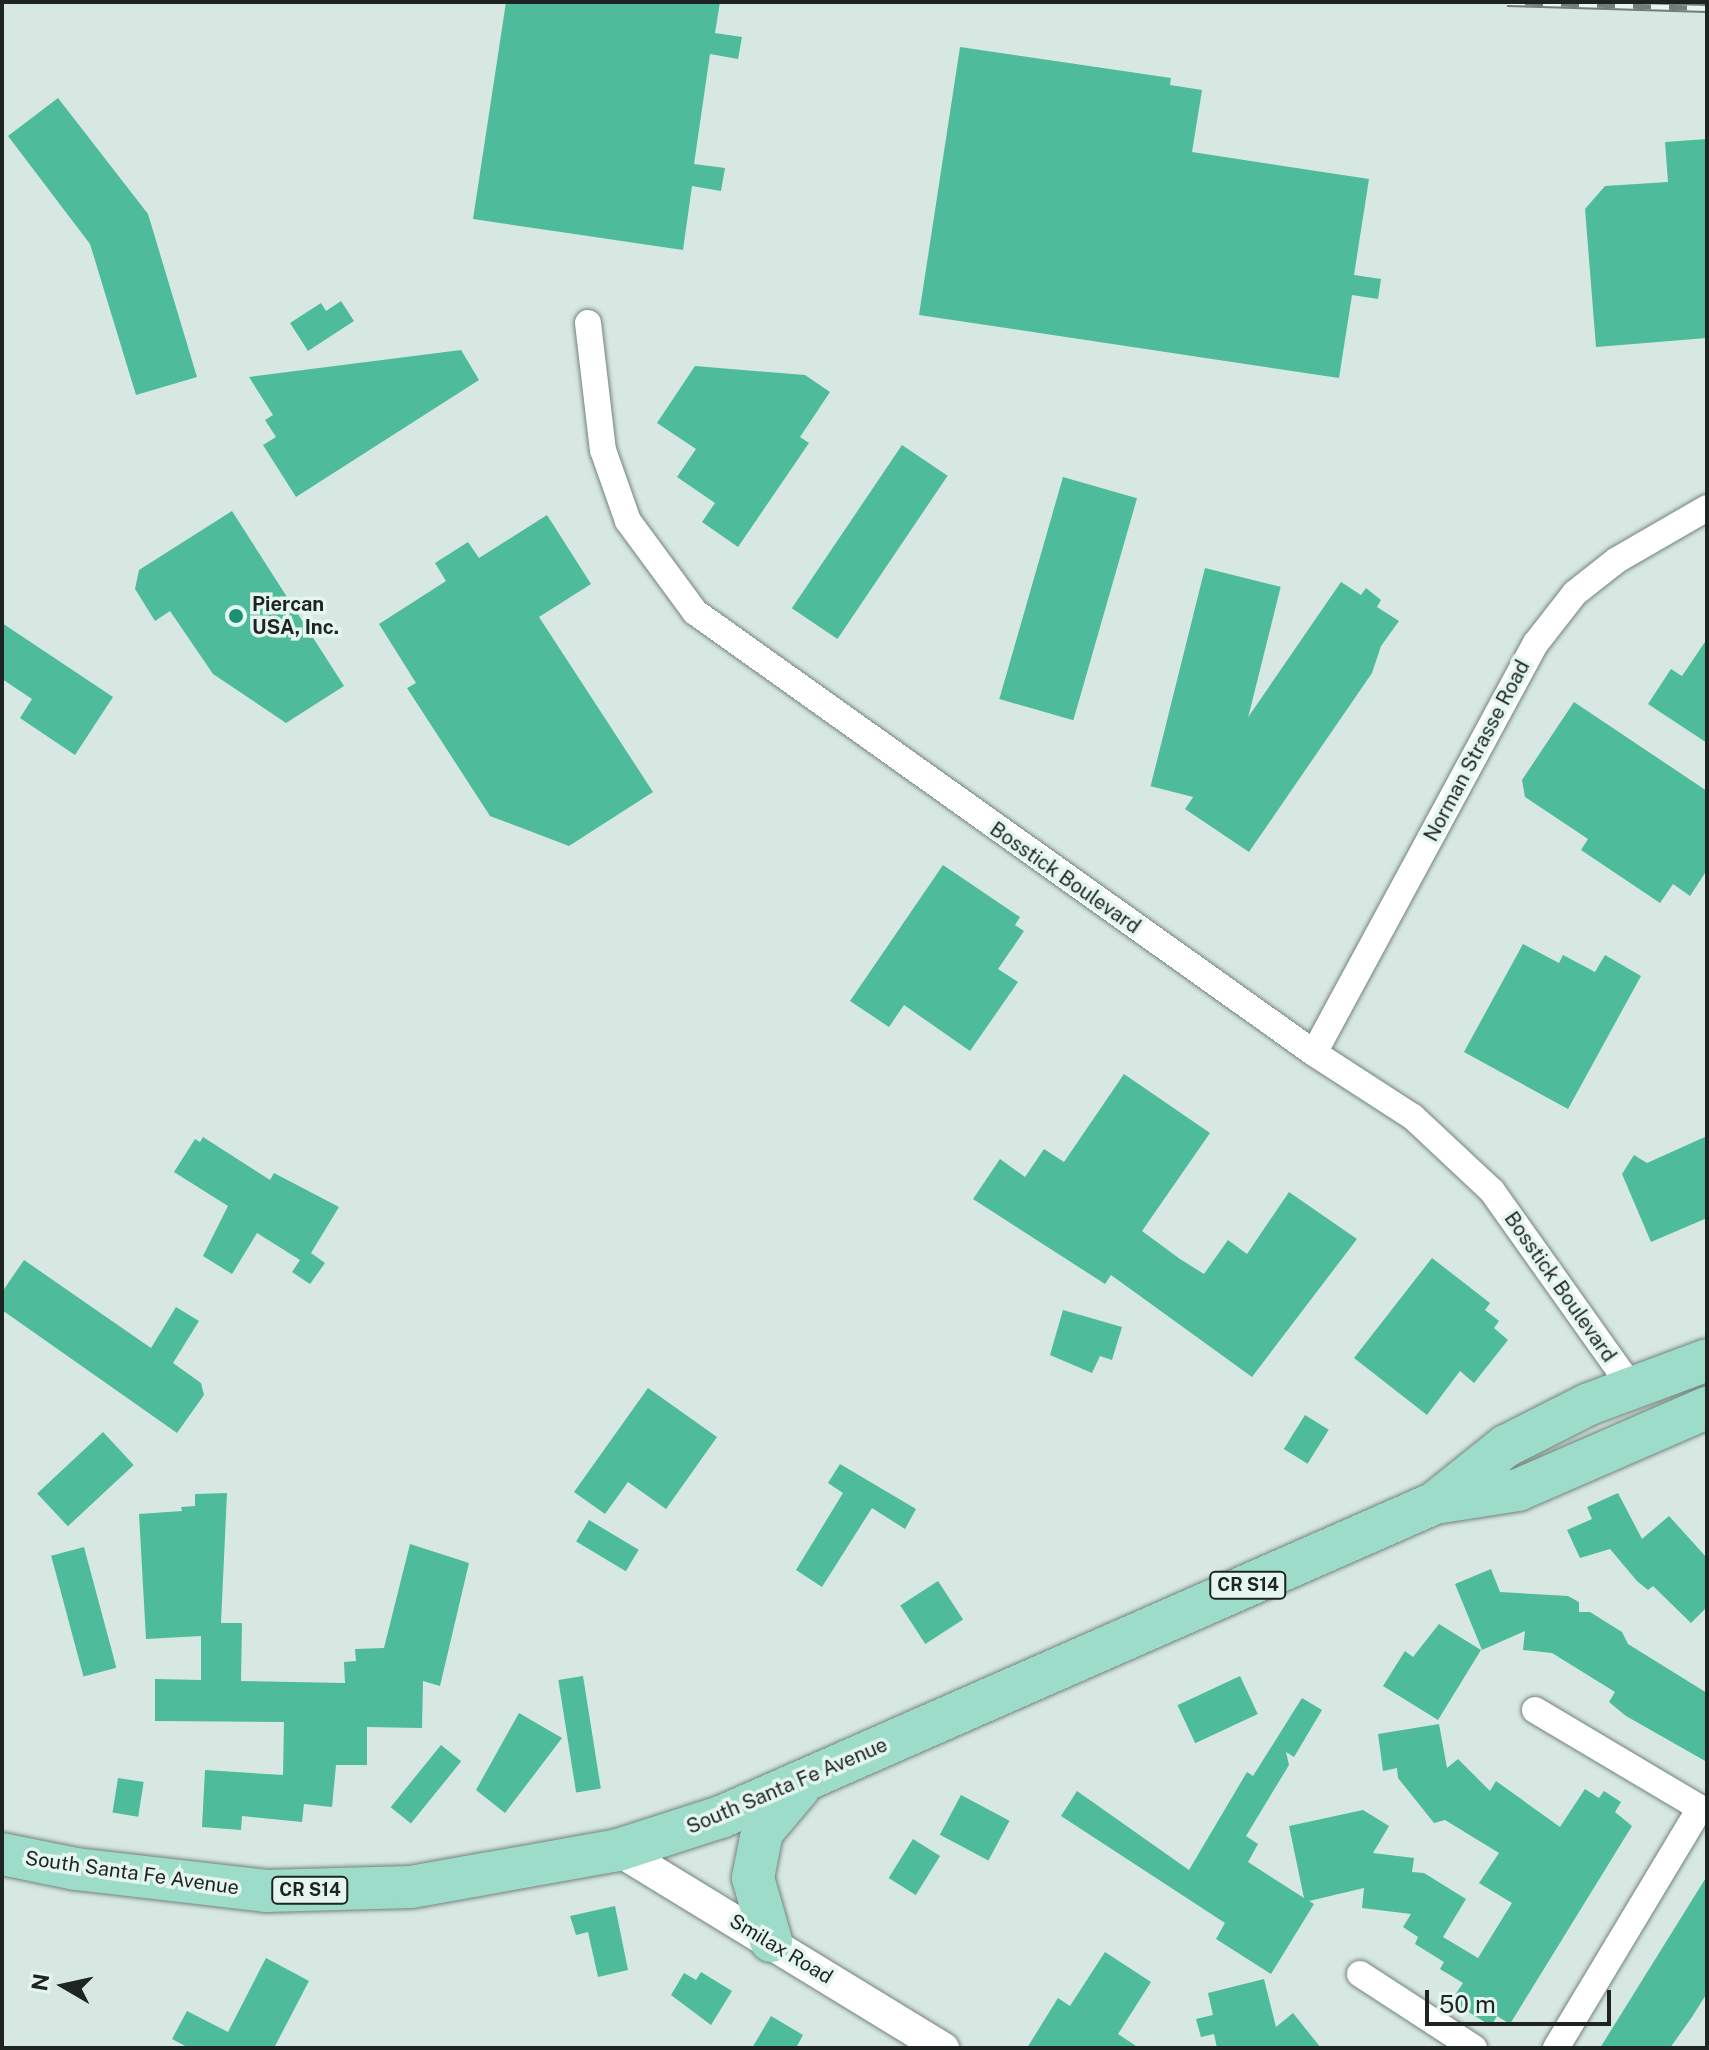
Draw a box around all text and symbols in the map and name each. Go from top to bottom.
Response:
place label: Piercan USA, Inc. [252,592,339,639]
marker: Piercan USA, Inc. [227,607,245,625]
street label: Norman Strasse Road [1419,656,1535,846]
street label: Bosstick Boulevard [985,817,1145,939]
street label: Bosstick Boulevard [1499,1207,1621,1367]
road number: CR S14 [1208,1571,1288,1599]
street label: South Santa Fe Avenue [683,1733,891,1839]
street label: South Santa Fe Avenue [23,1846,241,1900]
road number: CR S14 [270,1876,350,1904]
street label: Smilax Road [725,1909,837,1989]
north arrow [24,1946,104,2026]
text: N [26,1972,54,1993]
scale bar [1429,1974,1615,2024]
text: 50 m [1439,1990,1496,2018]

